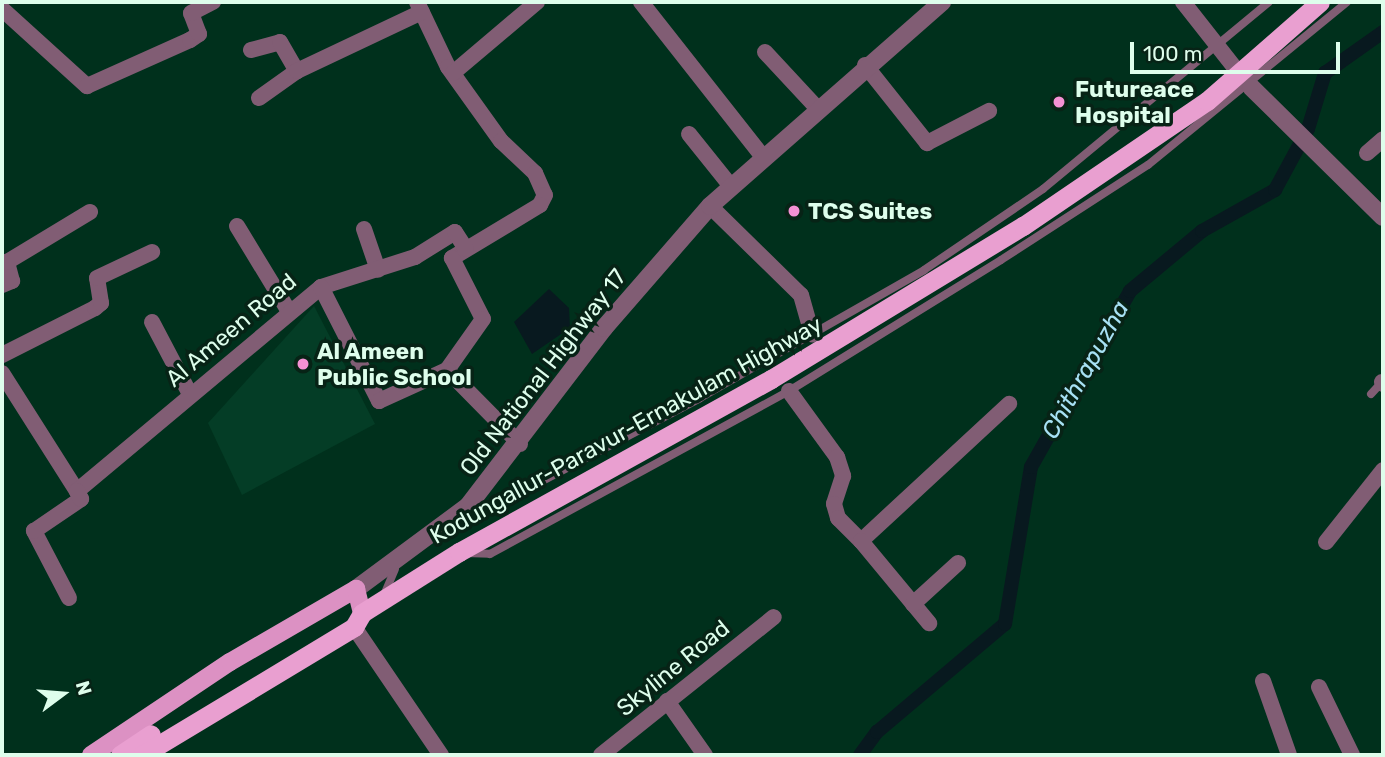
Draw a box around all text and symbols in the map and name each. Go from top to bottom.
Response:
scale bar [1133,28,1343,72]
text: 100 m [1143,41,1202,66]
place label: Futureace Hospital [1075,75,1194,129]
marker: Futureace Hospital [1049,92,1069,112]
place label: TCS Suites [808,197,932,225]
marker: TCS Suites [786,203,802,219]
street label: Old National Highway 17 [454,263,632,481]
street label: Al Ameen Road [160,267,302,393]
water label: Chithrapuzha [1036,296,1136,444]
street label: Kodungallur-Paravur-Ernakulam Highway [425,310,827,550]
place label: Al Ameen Public School [317,337,472,391]
marker: Al Ameen Public School [295,356,311,372]
street label: Skyline Road [611,614,735,722]
north arrow [28,659,98,729]
text: N [71,678,97,698]

